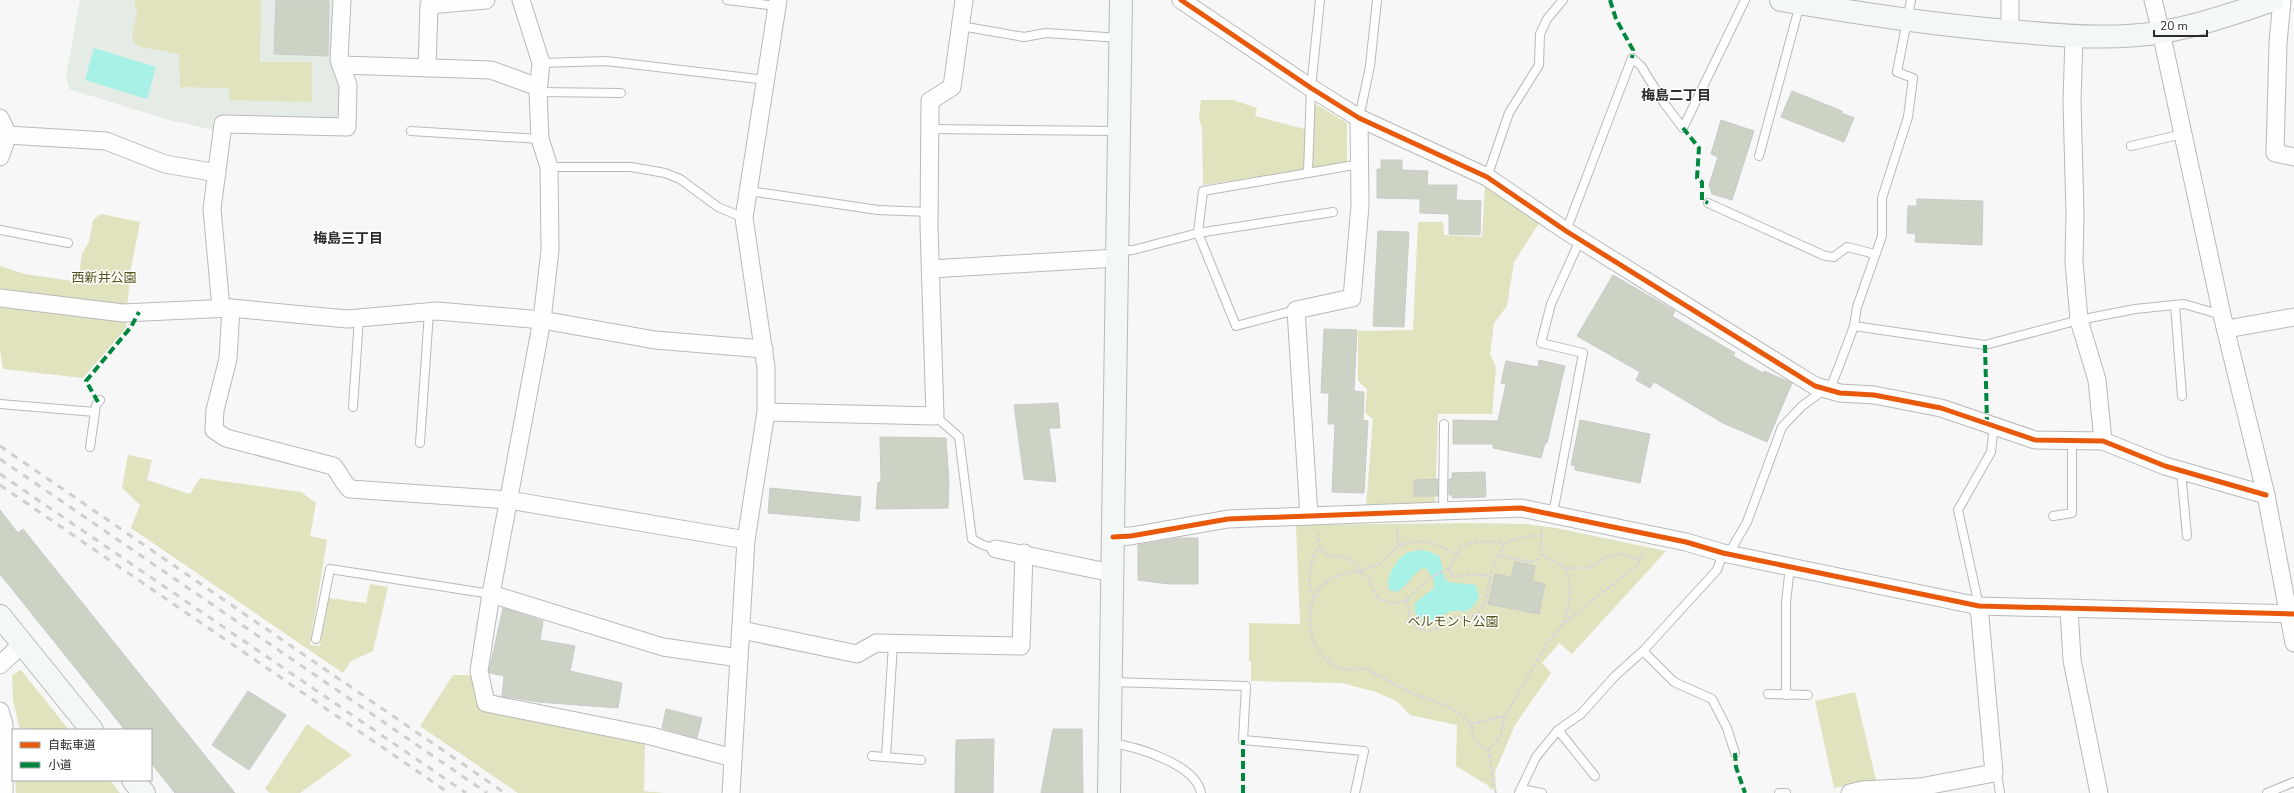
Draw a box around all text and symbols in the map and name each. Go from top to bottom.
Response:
scale bar [2154,12,2207,38]
text: 20 m [2160,18,2188,34]
district label: 梅島二丁目 [1641,86,1711,105]
district label: 梅島三丁目 [313,229,383,248]
park label: 西新井公園 [71,269,137,287]
park label: ベルモント公園 [1407,613,1499,631]
legend [12,729,152,781]
text: 自転車道 [48,737,96,753]
text: 小道 [48,757,72,773]

